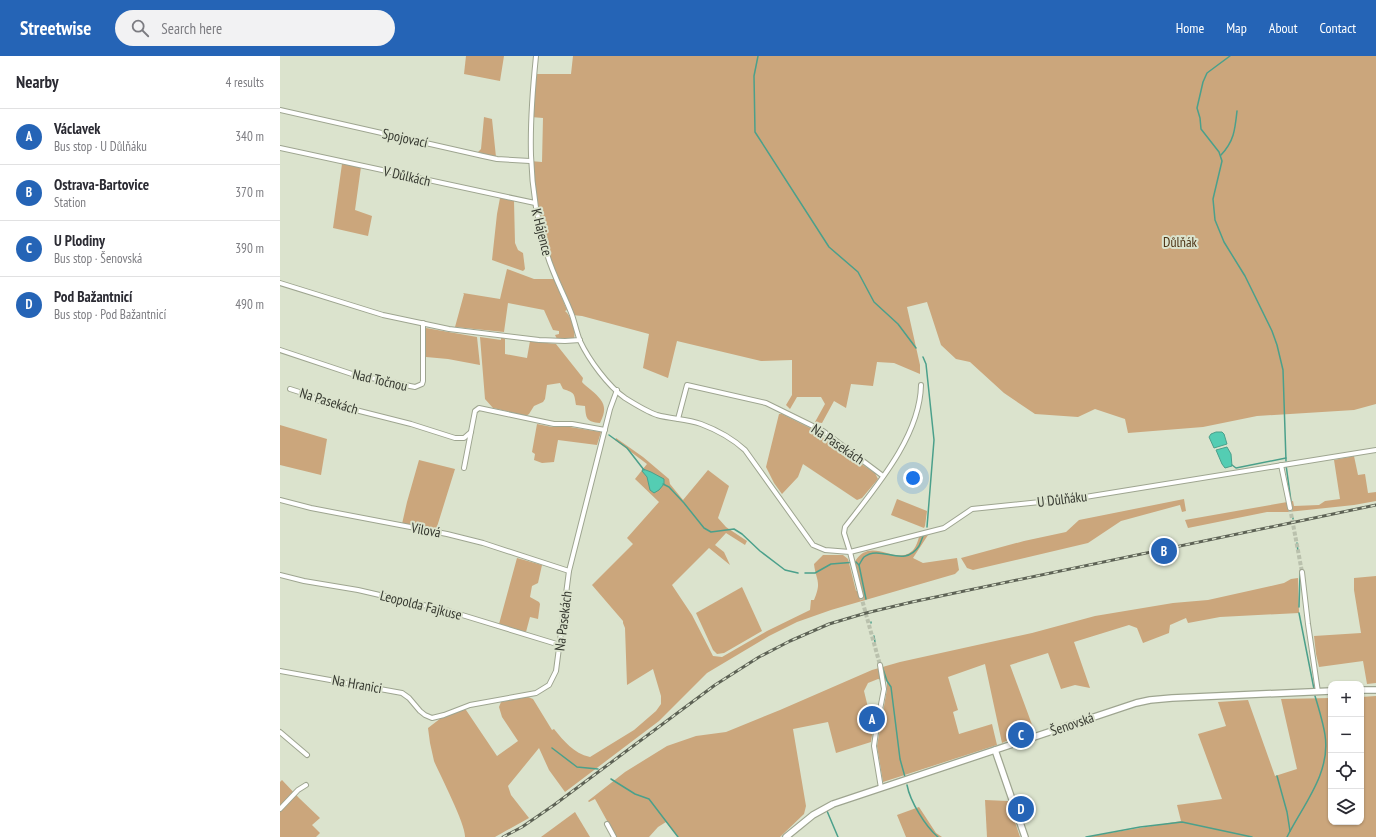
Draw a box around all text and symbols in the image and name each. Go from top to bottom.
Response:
search box [115,10,395,46]
text: Streetwise [20,16,91,40]
icon: search [129,17,151,39]
text: Search here [161,19,222,38]
text: Home [1176,19,1204,37]
text: Map [1226,19,1247,37]
text: About [1269,19,1298,37]
text: Contact [1320,19,1356,37]
text: Nearby [16,71,59,93]
text: 4 results [225,74,264,91]
text: Václavek [54,119,101,138]
street label: Spojovací [381,124,429,152]
text: A [26,128,32,145]
text: 340 m [235,128,264,145]
text: Bus stop · U Důlňáku [54,138,147,155]
street label: V Důlkách [381,162,432,190]
text: Ostrava-Bartovice [54,175,149,194]
text: B [26,184,32,201]
text: 370 m [235,184,264,201]
text: Station [54,194,86,211]
street label: K Hájence [527,206,557,258]
text: U Plodiny [54,231,105,250]
park label: Důlňák [1163,233,1197,251]
text: C [26,240,32,257]
text: 390 m [235,240,264,257]
text: Bus stop · Šenovská [54,250,142,267]
text: Pod Bažantnicí [54,287,132,306]
text: D [26,296,32,313]
text: 490 m [235,296,264,313]
text: Bus stop · Pod Bažantnicí [54,306,166,323]
street label: Nad Točnou [351,365,409,395]
street label: Na Pasekách [298,384,360,418]
street label: Na Pasekách [808,420,868,468]
your location [903,468,923,488]
street label: U Důlňáku [1036,487,1088,511]
street label: Vilová [409,518,442,541]
pin: B [1151,536,1177,566]
street label: Leopolda Fajkuse [378,586,464,624]
street label: Na Pasekách [550,590,576,652]
street label: Na Hranici [331,671,383,697]
map controls [1328,681,1364,825]
button: + [1328,681,1364,717]
pin: A [859,704,885,734]
street label: Šenovská [1048,708,1096,740]
button: − [1328,717,1364,753]
pin: C [1008,720,1034,750]
button: locate [1328,753,1364,789]
button: layers [1328,789,1364,825]
pin: D [1008,794,1034,824]

